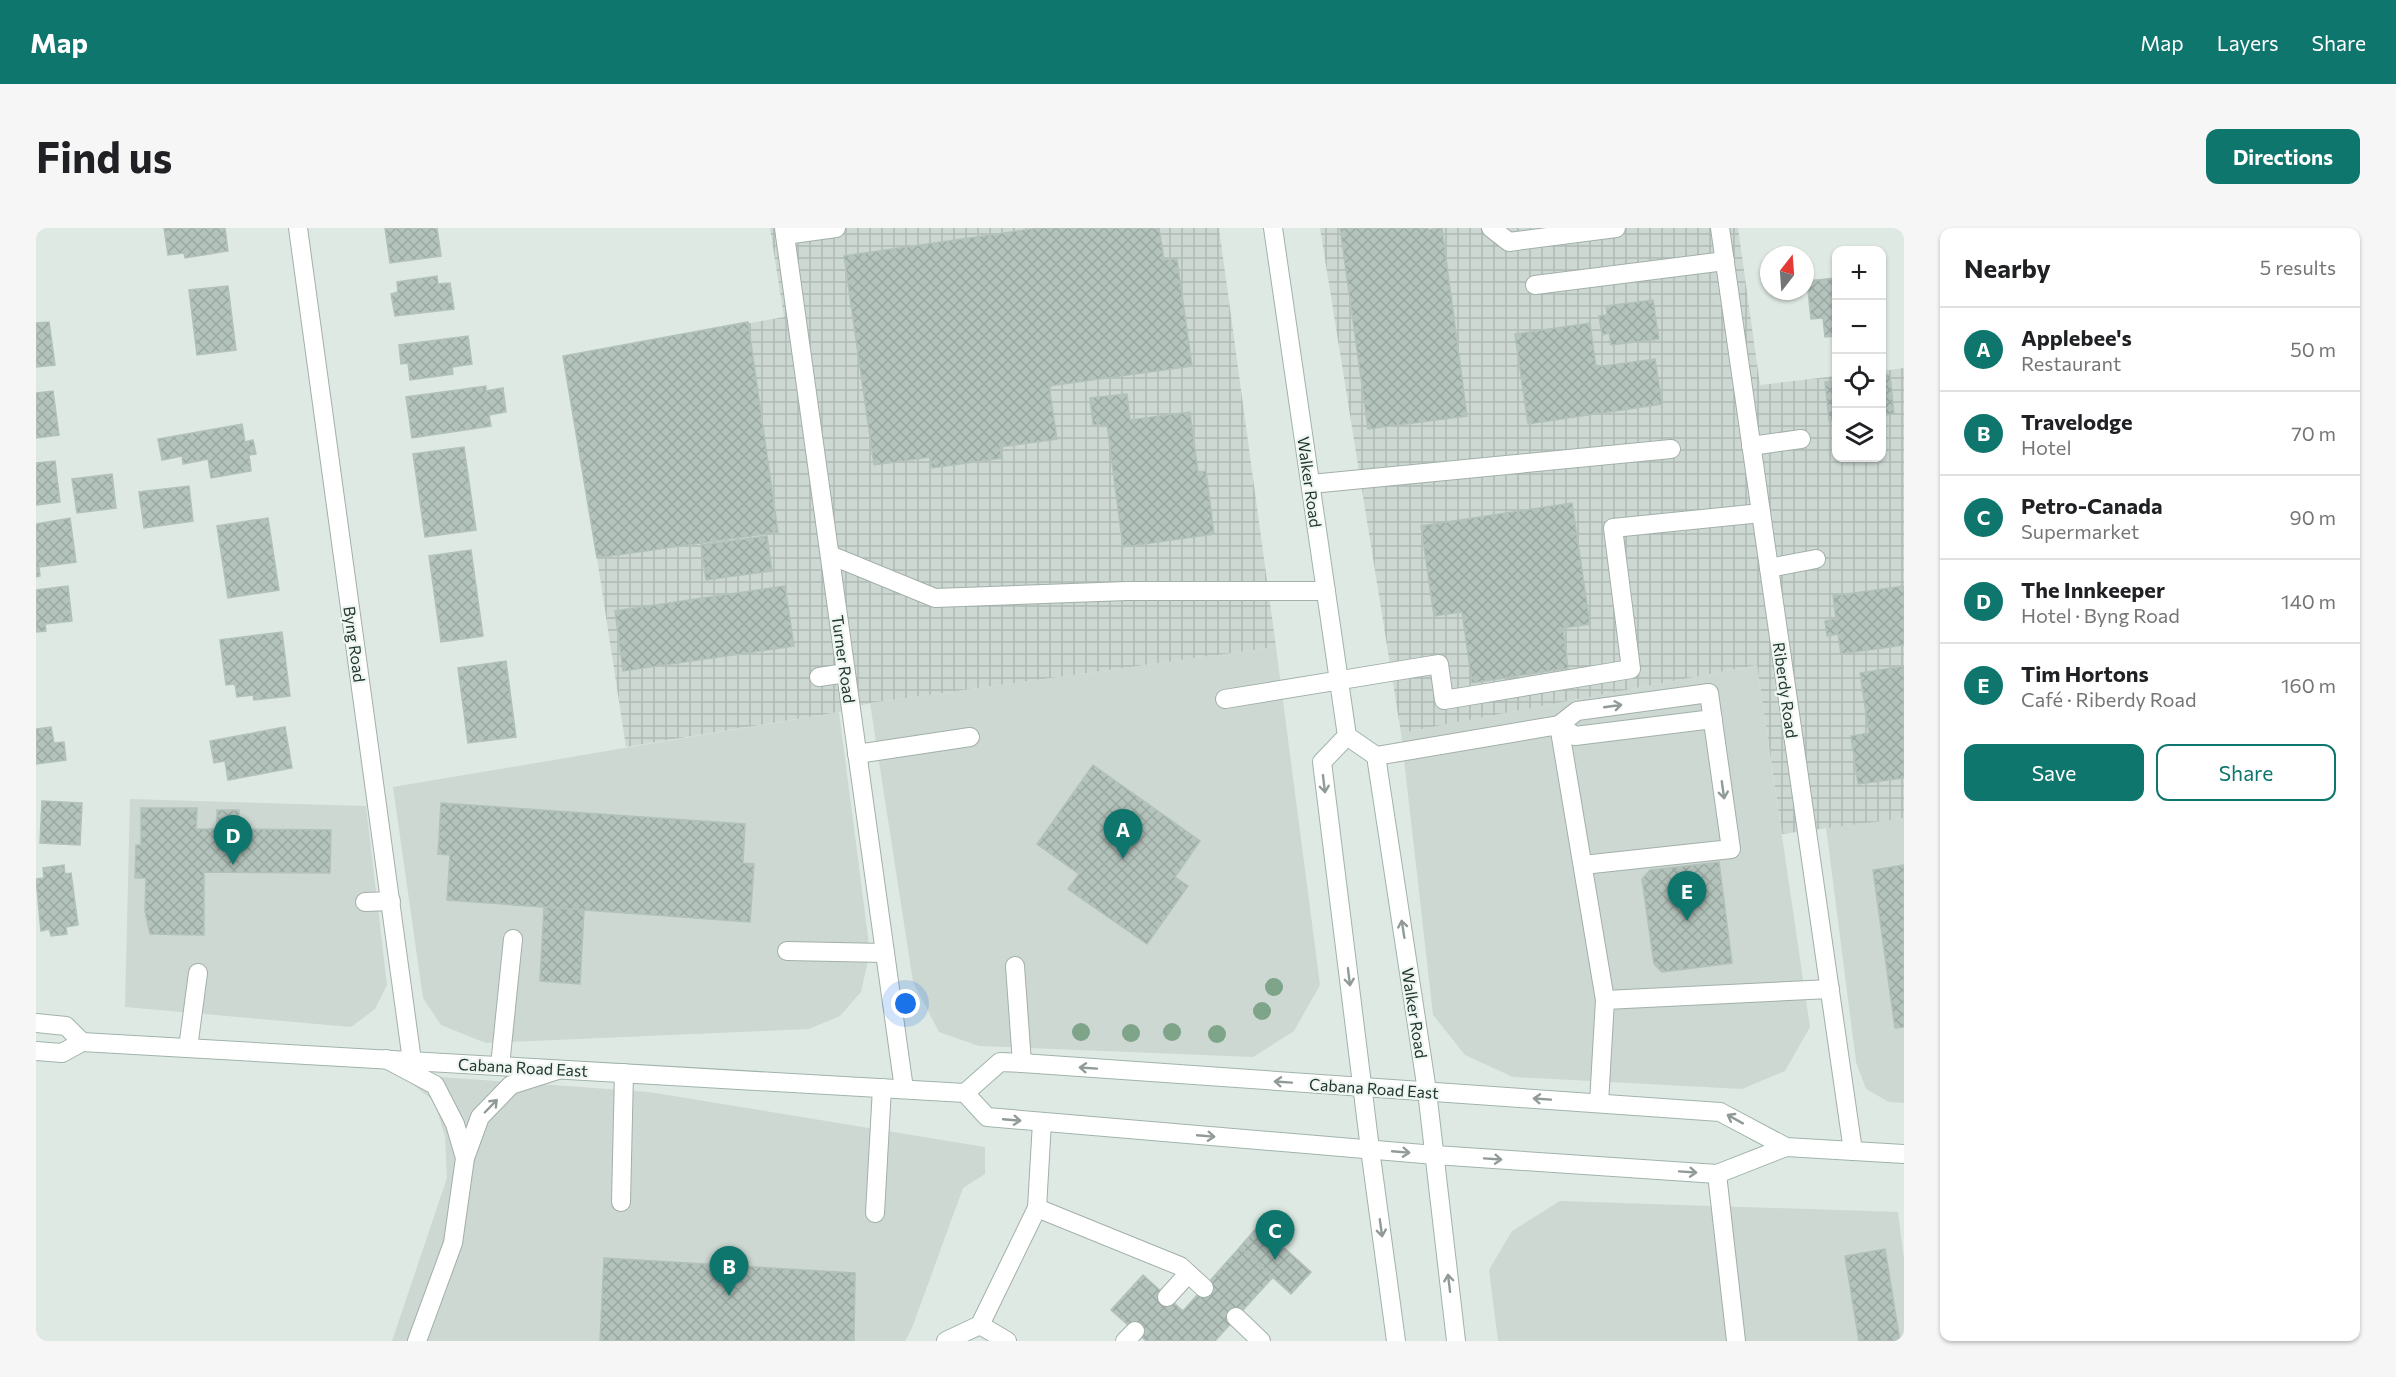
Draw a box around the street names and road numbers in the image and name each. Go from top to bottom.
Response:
street label: Walker Road [1294,435,1326,529]
street label: Byng Road [340,605,370,683]
street label: Turner Road [828,614,860,704]
street label: Riberdy Road [1770,641,1802,739]
street label: Walker Road [1398,966,1432,1060]
street label: Cabana Road East [458,1054,589,1080]
street label: Cabana Road East [1309,1074,1440,1102]

